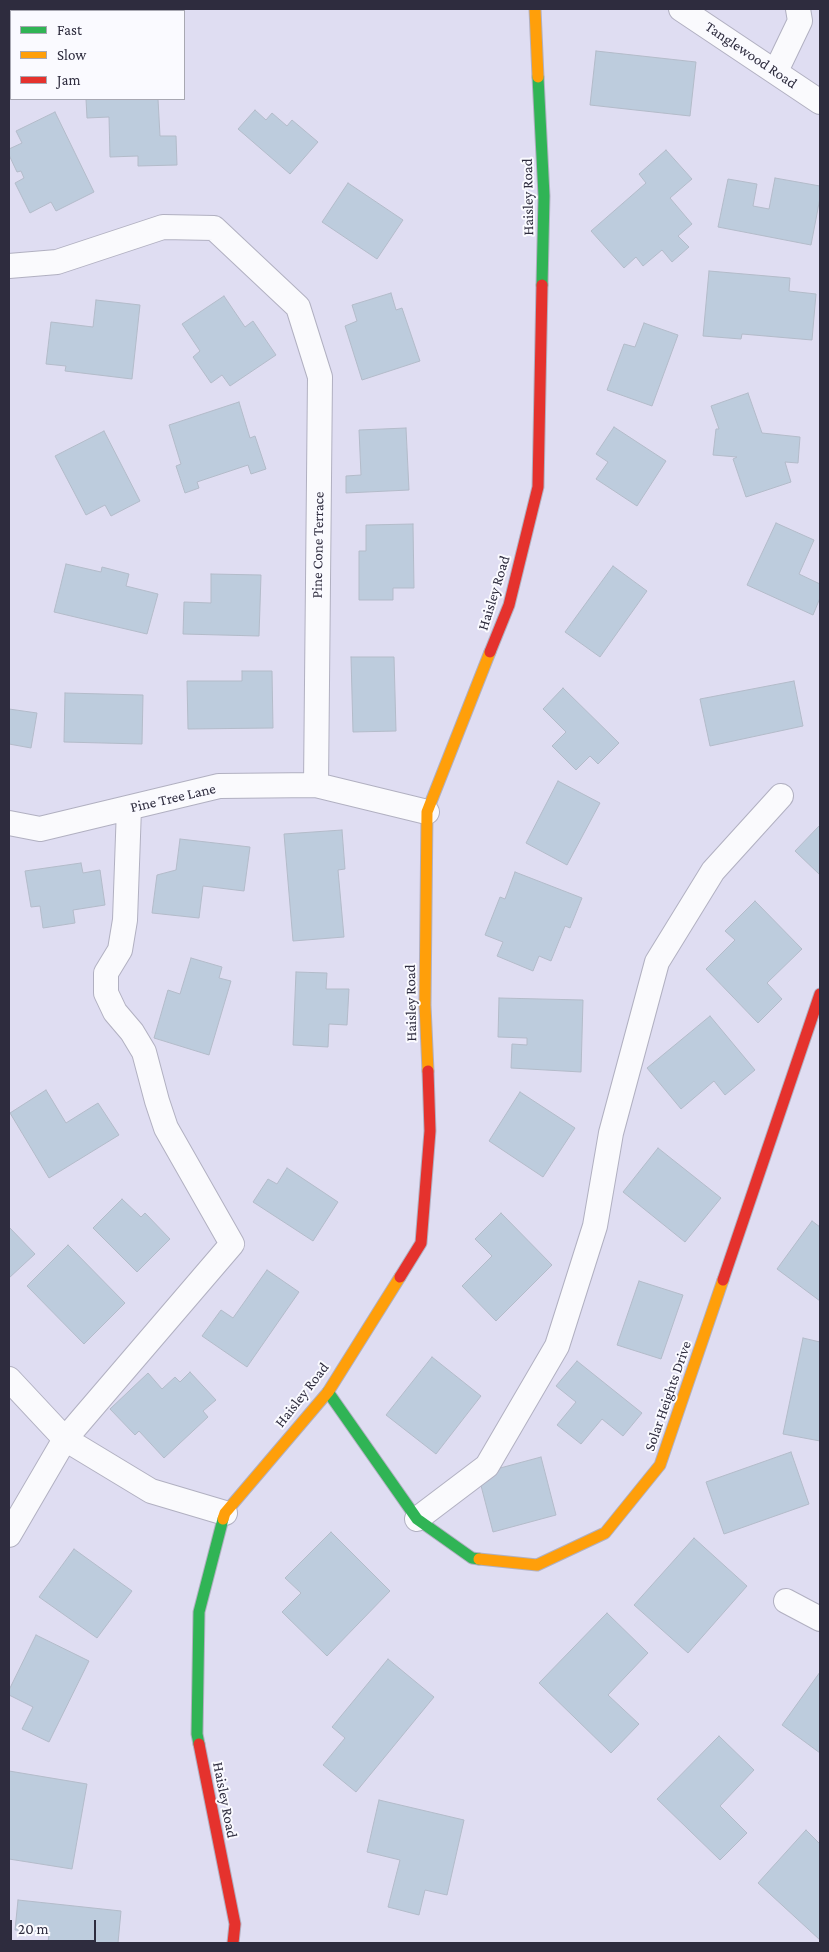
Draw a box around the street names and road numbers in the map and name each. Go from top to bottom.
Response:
street label: Tanglewood Road [701,18,801,92]
street label: Haisley Road [518,158,538,236]
street label: Pine Cone Terrace [308,491,328,599]
street label: Haisley Road [474,553,514,633]
street label: Pine Tree Lane [129,779,217,817]
street label: Haisley Road [401,964,421,1042]
street label: Solar Heights Drive [641,1339,695,1453]
street label: Haisley Road [271,1359,333,1431]
street label: Haisley Road [209,1760,241,1840]

